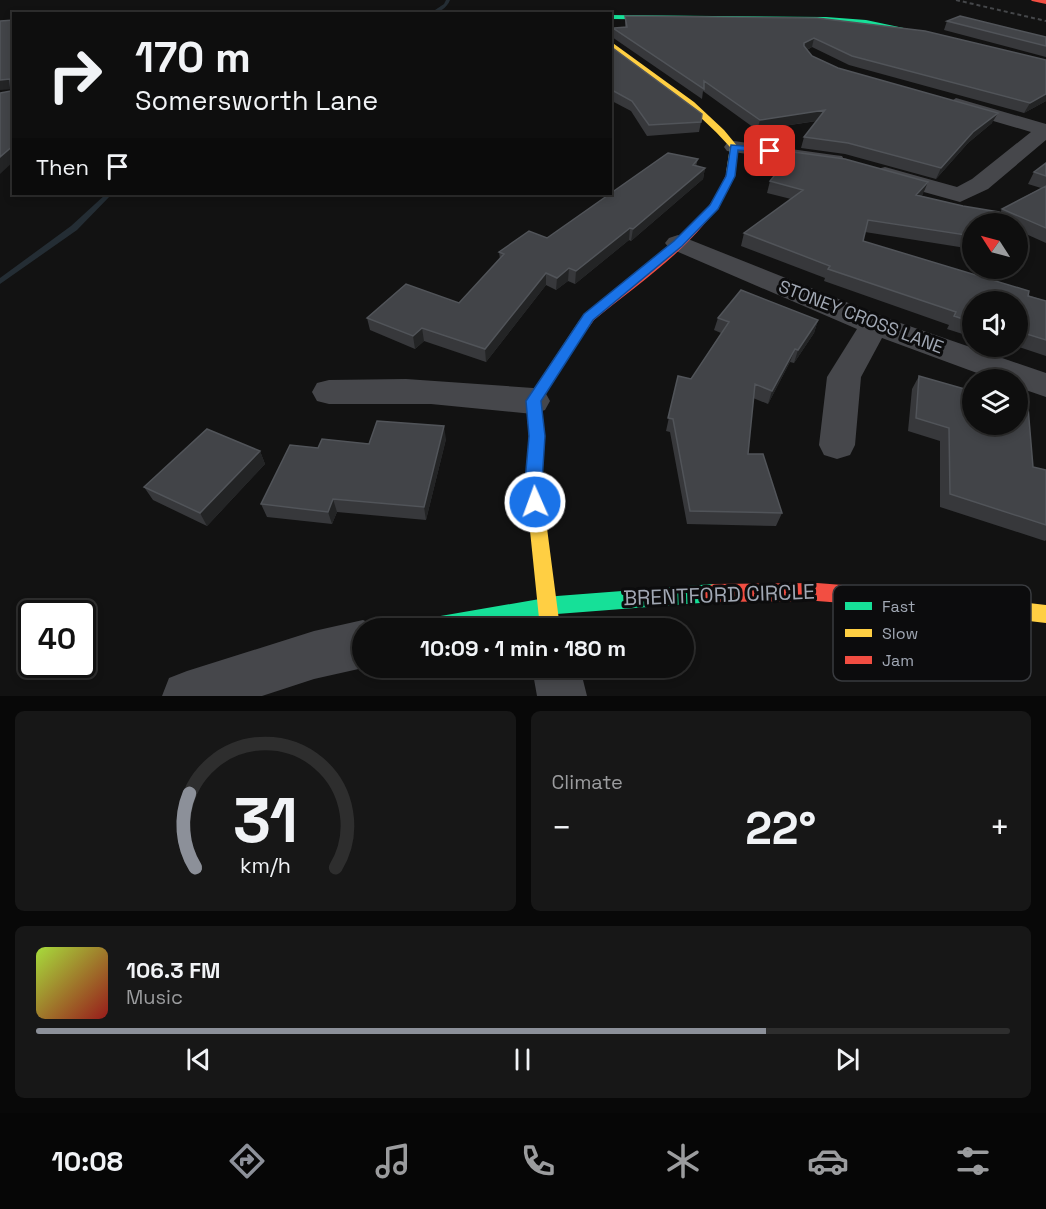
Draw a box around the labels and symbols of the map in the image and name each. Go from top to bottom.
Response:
pin [744,125,795,176]
north arrow [962,213,1028,279]
street label: STONEY CROSS LANE [775,274,947,359]
position arrow [503,470,567,534]
street label: BRENTFORD CIRCLE [623,578,815,611]
legend [833,585,1031,681]
text: Fast [882,596,915,617]
speed limit sign: 40 [18,600,96,678]
text: Slow [882,623,918,644]
text: Jam [882,650,914,671]

